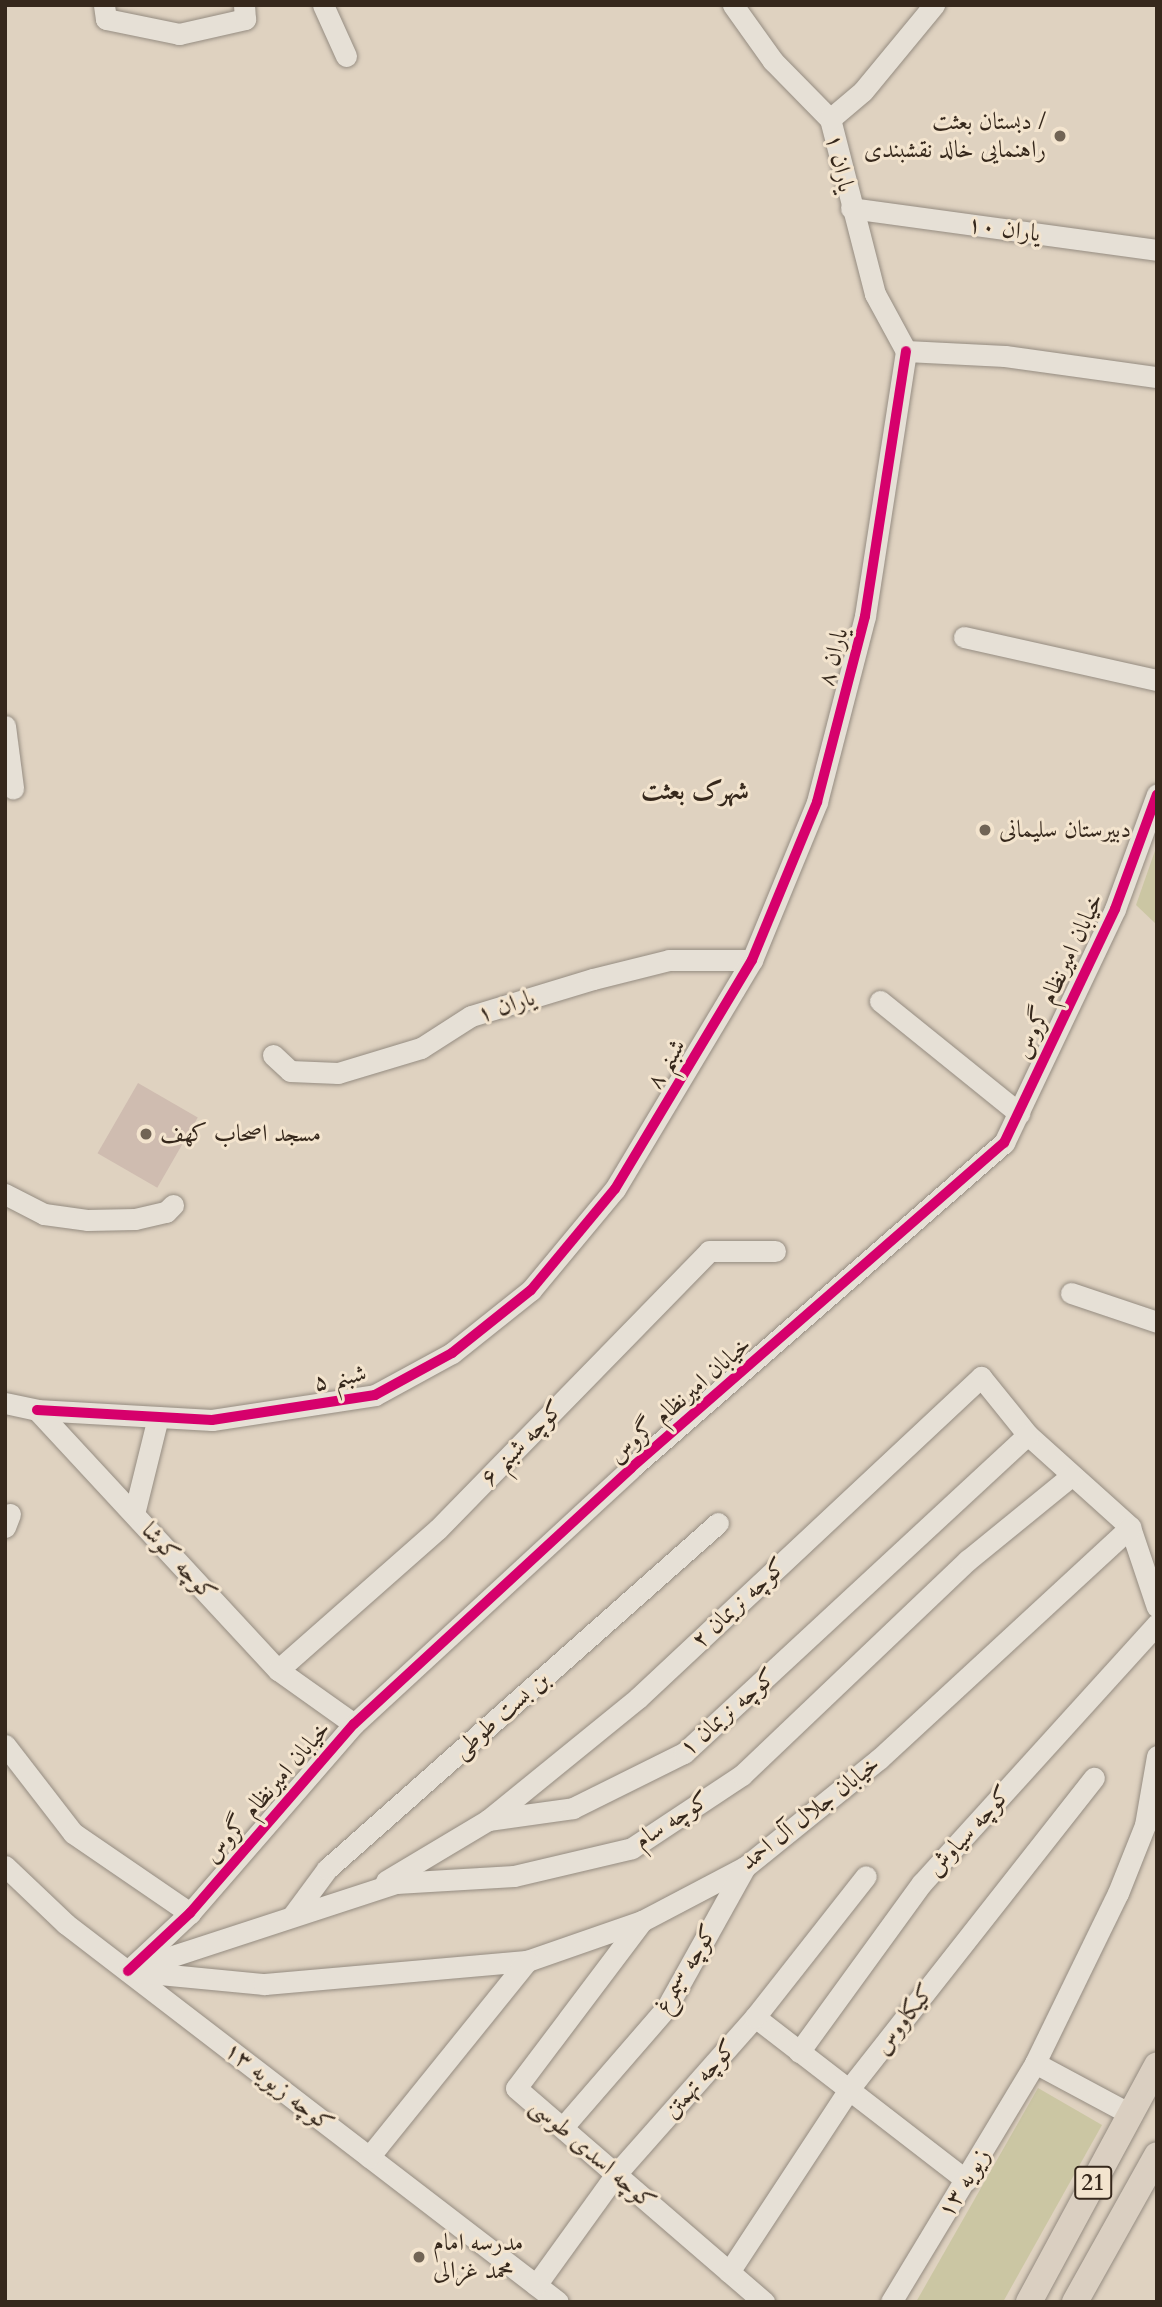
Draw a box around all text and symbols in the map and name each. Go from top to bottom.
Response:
place label: دبستان بعثت / راهنمایی خالد نقشبندی [864,108,1046,164]
marker: دبستان بعثت / راهنمایی خالد نقشبندی [1052,128,1068,144]
street label: یاران ۱ [819,131,861,195]
street label: یاران ۱۰ [966,210,1042,248]
street label: یاران ۸ [811,625,855,689]
district label: شهرک بعثت [641,775,749,807]
place label: دبیرستان سلیمانی [999,816,1131,844]
marker: دبیرستان سلیمانی [977,822,993,838]
street label: خیابان امیرنظام گروس [1008,889,1110,1063]
street label: یاران ۱ [473,983,539,1029]
street label: شبنم ۸ [640,1034,692,1094]
place label: مسجد اصحاب کهف [160,1120,321,1148]
marker: مسجد اصحاب کهف [138,1126,154,1142]
street label: خیابان امیرنظام گروس [603,1330,757,1470]
street label: شبنم ۵ [311,1359,369,1397]
street label: کوچه شبنم ۶ [474,1394,570,1492]
street label: کوچه کوشا [135,1517,223,1607]
street label: کوچه نریمان ۲ [685,1552,793,1654]
street label: کوچه نریمان ۱ [673,1662,783,1762]
street label: بن بست طوطی [447,1665,555,1765]
street label: خیابان امیرنظام گروس [197,1715,337,1869]
street label: خیابان جلال آل احمد [734,1749,886,1877]
street label: کوچه سیاوش [921,1780,1017,1882]
street label: کوچه سام [629,1785,715,1855]
street label: کوچه سیمرغ [648,1919,724,2019]
street label: کیکاووس [867,1978,941,2060]
street label: کوچه تهمتن [657,2034,743,2124]
street label: کوچه زیویه ۱۳ [219,2035,339,2139]
street label: کوچه اسدی طوسی [524,2092,662,2216]
street label: زیویه ۱۳ [932,2143,996,2223]
road number: 21 [1074,2164,1112,2202]
place label: مدرسه امام محمد غزالی [433,2229,523,2285]
marker: مدرسه امام محمد غزالی [411,2249,427,2265]

